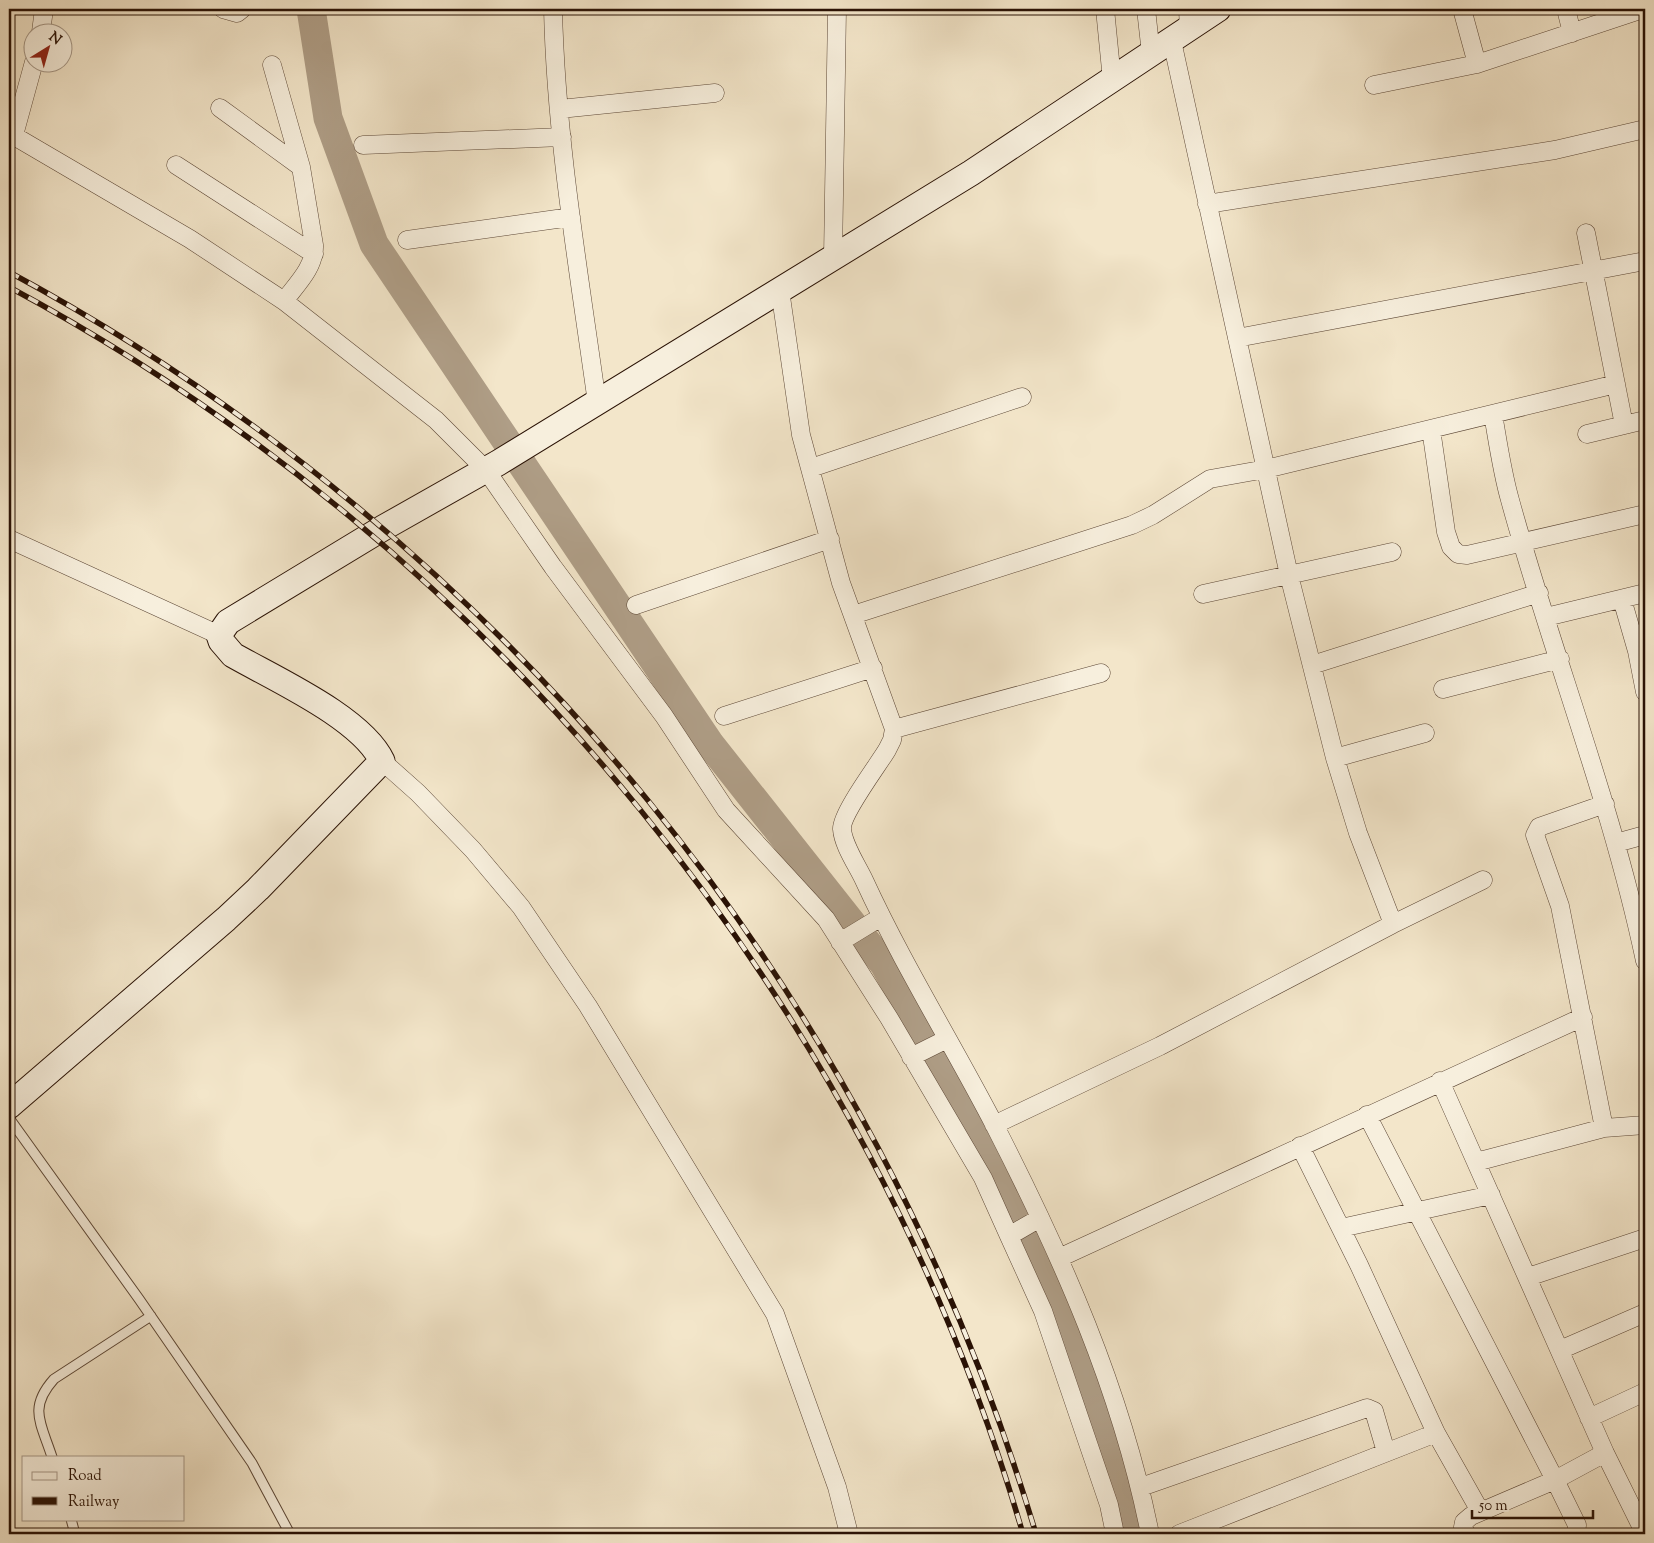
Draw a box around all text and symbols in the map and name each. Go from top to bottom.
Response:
north arrow [22,22,72,72]
text: N [44,28,65,51]
legend [22,1456,185,1520]
text: Road [68,1466,102,1487]
scale bar [1472,1488,1593,1520]
text: Railway [68,1492,120,1513]
text: 50 m [1478,1496,1508,1517]

